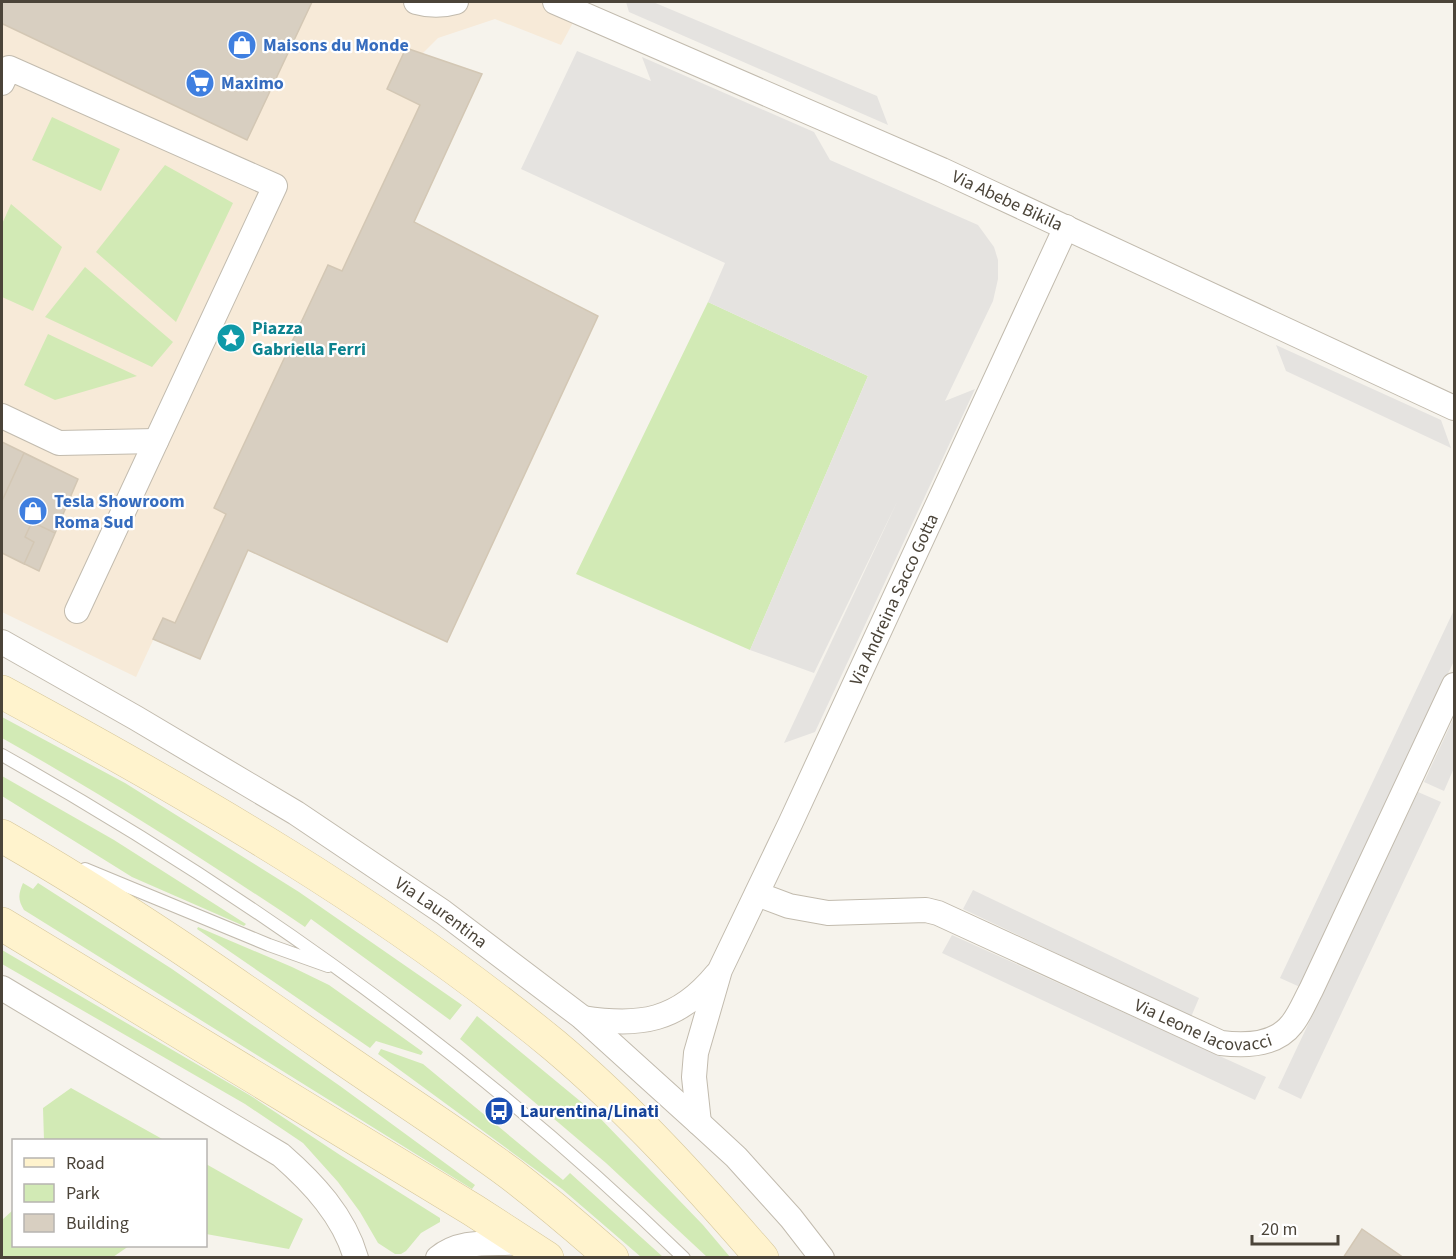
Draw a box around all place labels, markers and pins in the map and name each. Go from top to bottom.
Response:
shop icon: Maisons du Monde [226,29,258,61]
place label: Maisons du Monde [263,33,409,58]
supermarket icon: Maximo [184,67,216,99]
place label: Maximo [221,71,284,96]
place label: Piazza Gabriella Ferri [252,316,366,362]
place icon: Piazza Gabriella Ferri [215,322,247,354]
place label: Tesla Showroom Roma Sud [54,489,185,535]
shop icon: Tesla Showroom Roma Sud [17,495,49,527]
bus stop icon: Laurentina/Linati [483,1095,515,1127]
place label: Laurentina/Linati [520,1099,659,1124]

